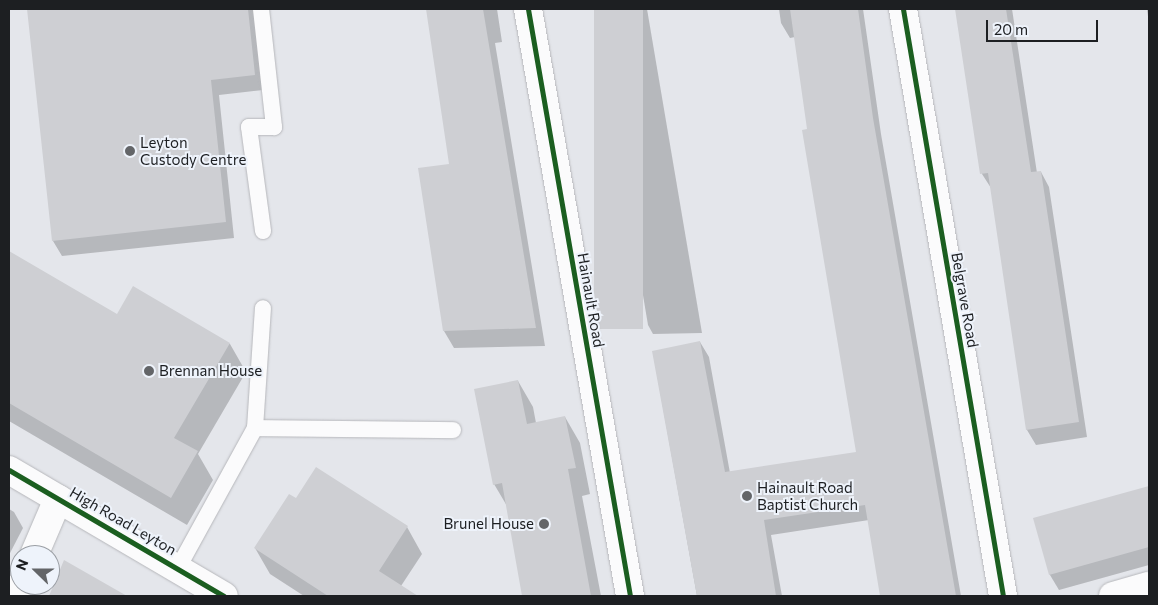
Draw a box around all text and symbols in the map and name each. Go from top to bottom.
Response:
scale bar [988,10,1100,42]
text: 20 m [994,20,1028,38]
place label: Leyton Custody Centre [140,133,246,168]
marker: Leyton Custody Centre [124,145,136,157]
street label: Hainault Road [574,251,608,349]
street label: Belgrave Road [948,251,982,349]
place label: Brennan House [159,362,262,380]
marker: Brennan House [143,365,155,377]
place label: Hainault Road Baptist Church [757,478,858,513]
street label: High Road Leyton [66,483,180,559]
marker: Hainault Road Baptist Church [741,490,753,502]
place label: Brunel House [443,515,534,533]
marker: Brunel House [538,518,550,530]
north arrow [10,545,60,595]
text: N [12,557,31,573]

